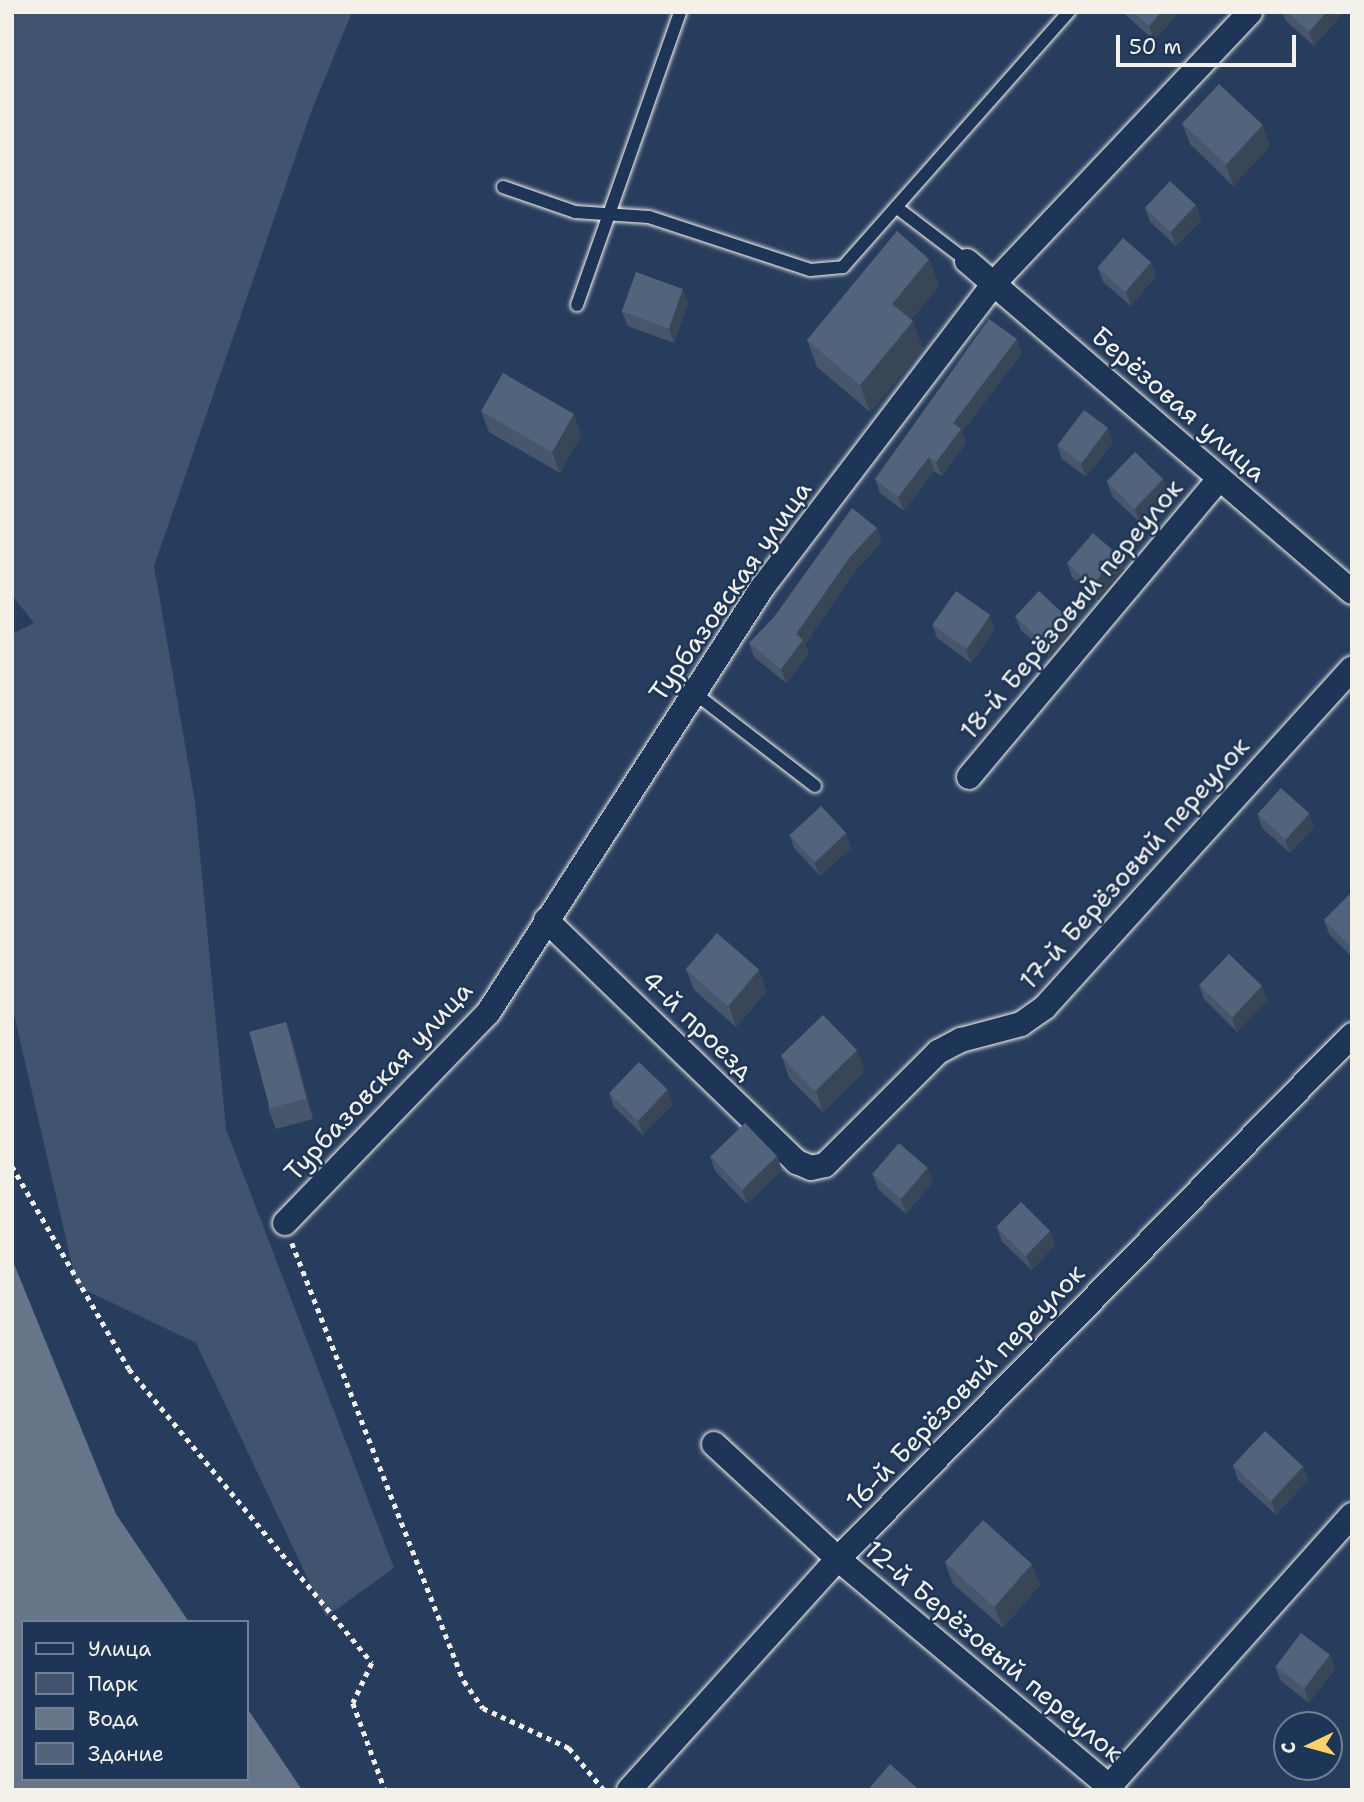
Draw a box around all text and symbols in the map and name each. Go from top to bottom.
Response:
scale bar [1119,21,1299,65]
text: 50 m [1129,33,1182,61]
street label: Берёзовая улица [1085,320,1273,488]
street label: 18-й Берёзовый переулок [953,473,1189,745]
street label: Турбазовская улица [642,475,818,707]
street label: 17-й Берёзовый переулок [1012,730,1256,996]
street label: 4-й проезд [635,964,761,1086]
street label: Турбазовская улица [277,975,479,1187]
street label: 16-й Берёзовый переулок [839,1258,1091,1516]
street label: 12-й Берёзовый переулок [858,1534,1130,1768]
legend [21,1620,248,1781]
text: Улица [88,1635,151,1663]
text: Парк [88,1670,138,1698]
text: Вода [88,1705,138,1733]
north arrow [1273,1711,1343,1781]
text: Здание [88,1740,164,1768]
text: С [1276,1741,1302,1755]

